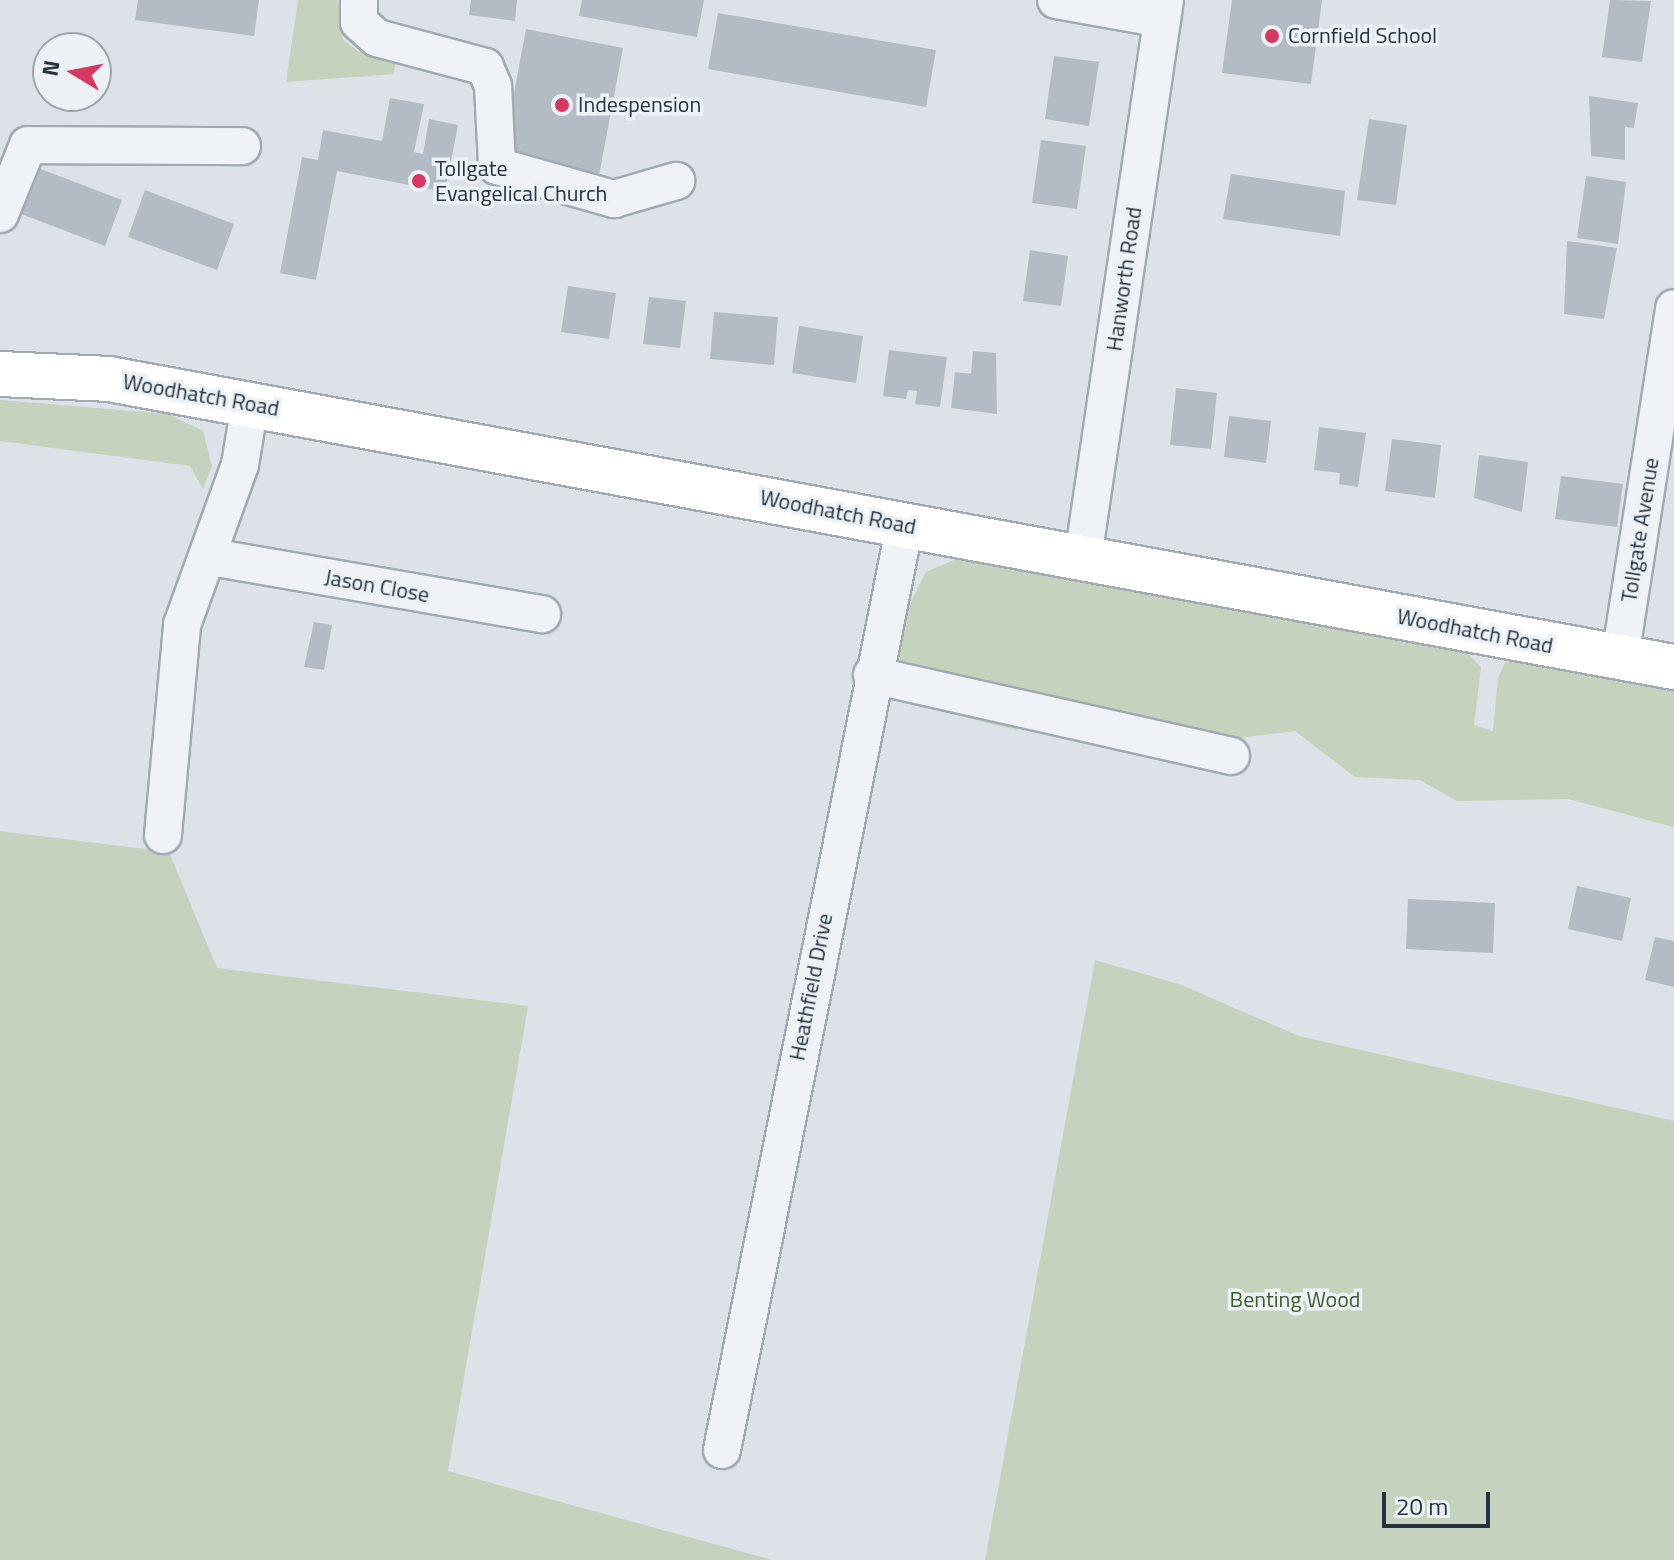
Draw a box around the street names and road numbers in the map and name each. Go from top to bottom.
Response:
street label: Hanworth Road [1101,205,1147,353]
street label: Woodhatch Road [121,368,281,422]
street label: Tollgate Avenue [1616,456,1664,604]
street label: Woodhatch Road [758,484,918,540]
street label: Jason Close [323,564,431,608]
street label: Woodhatch Road [1395,603,1555,659]
street label: Heathfield Drive [784,911,838,1063]

